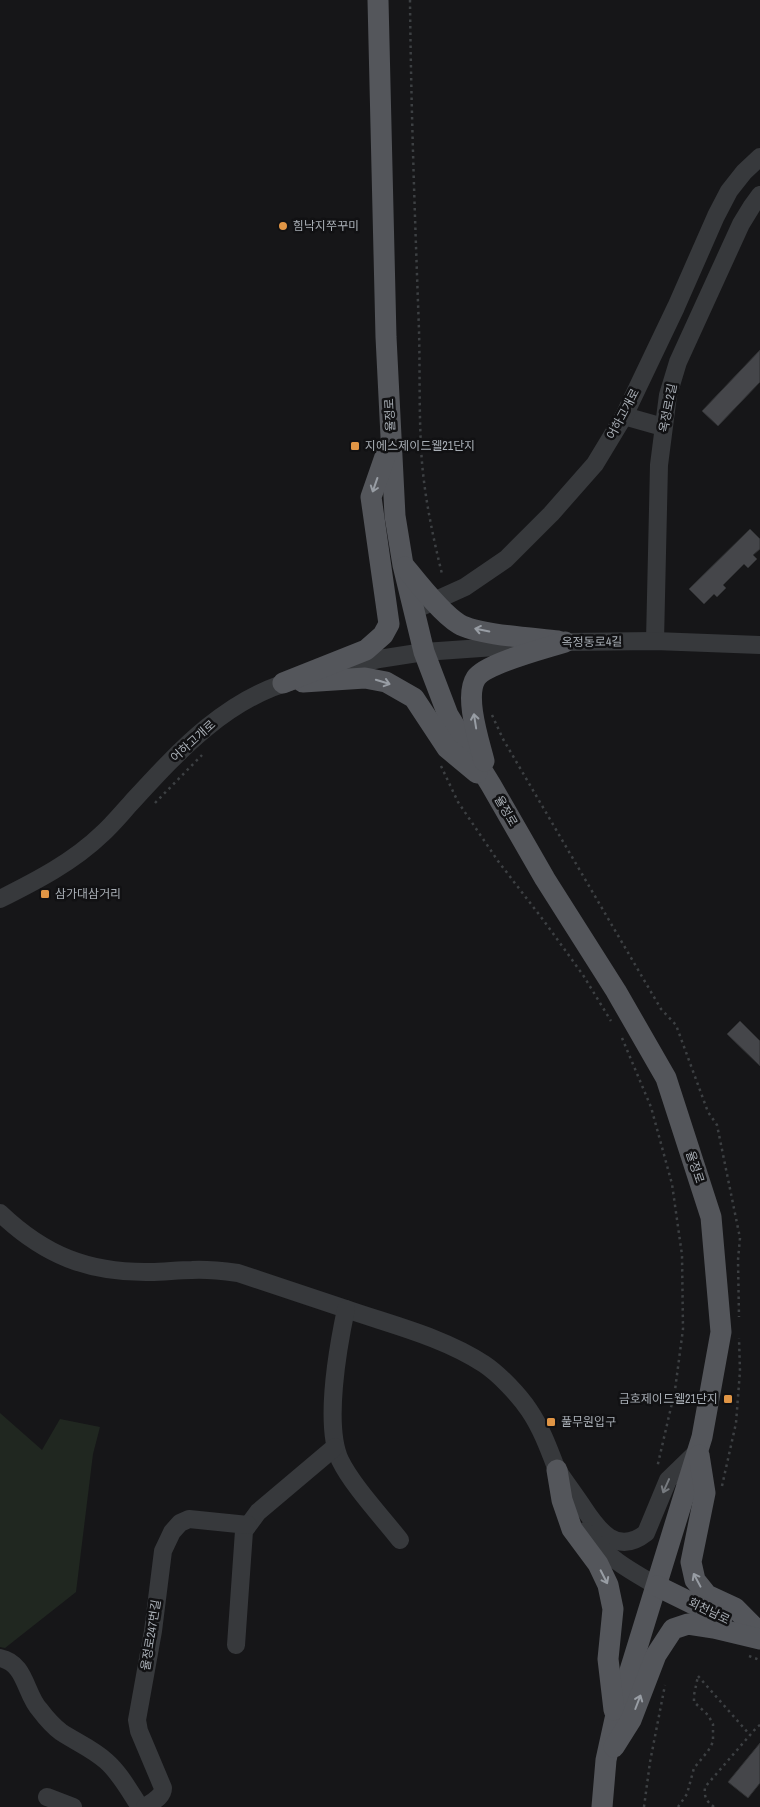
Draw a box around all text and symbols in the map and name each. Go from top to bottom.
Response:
place label: 힘낙지쭈꾸미 [293,218,359,234]
marker: 힘낙지쭈꾸미 [277,220,289,232]
street label: 옥정로2길 [655,382,681,434]
street label: 어하고개로 [603,386,643,442]
street label: 율정로 [381,398,399,432]
place label: 지에스제이드웰21단지 [365,438,475,454]
marker: 지에스제이드웰21단지 [349,440,361,452]
one-way arrow [370,477,379,492]
one-way arrow [475,625,491,634]
street label: 옥정동로4길 [562,633,622,651]
one-way arrow [375,678,391,688]
one-way arrow [469,713,479,729]
street label: 어하고개로 [167,717,219,765]
street label: 율정로 [491,793,521,829]
place label: 삼가대삼거리 [55,886,121,902]
marker: 삼가대삼거리 [39,888,51,900]
street label: 율정로 [682,1149,708,1185]
place label: 금호제이드웰21단지 [619,1391,718,1407]
marker: 금호제이드웰21단지 [722,1393,734,1405]
place label: 풀무원입구 [561,1414,616,1430]
marker: 풀무원입구 [545,1416,557,1428]
one-way arrow [661,1478,671,1493]
one-way arrow [599,1569,609,1584]
one-way arrow [692,1573,702,1588]
street label: 회천남로 [686,1594,732,1628]
street label: 율정로247번길 [137,1598,165,1672]
one-way arrow [634,1695,643,1710]

